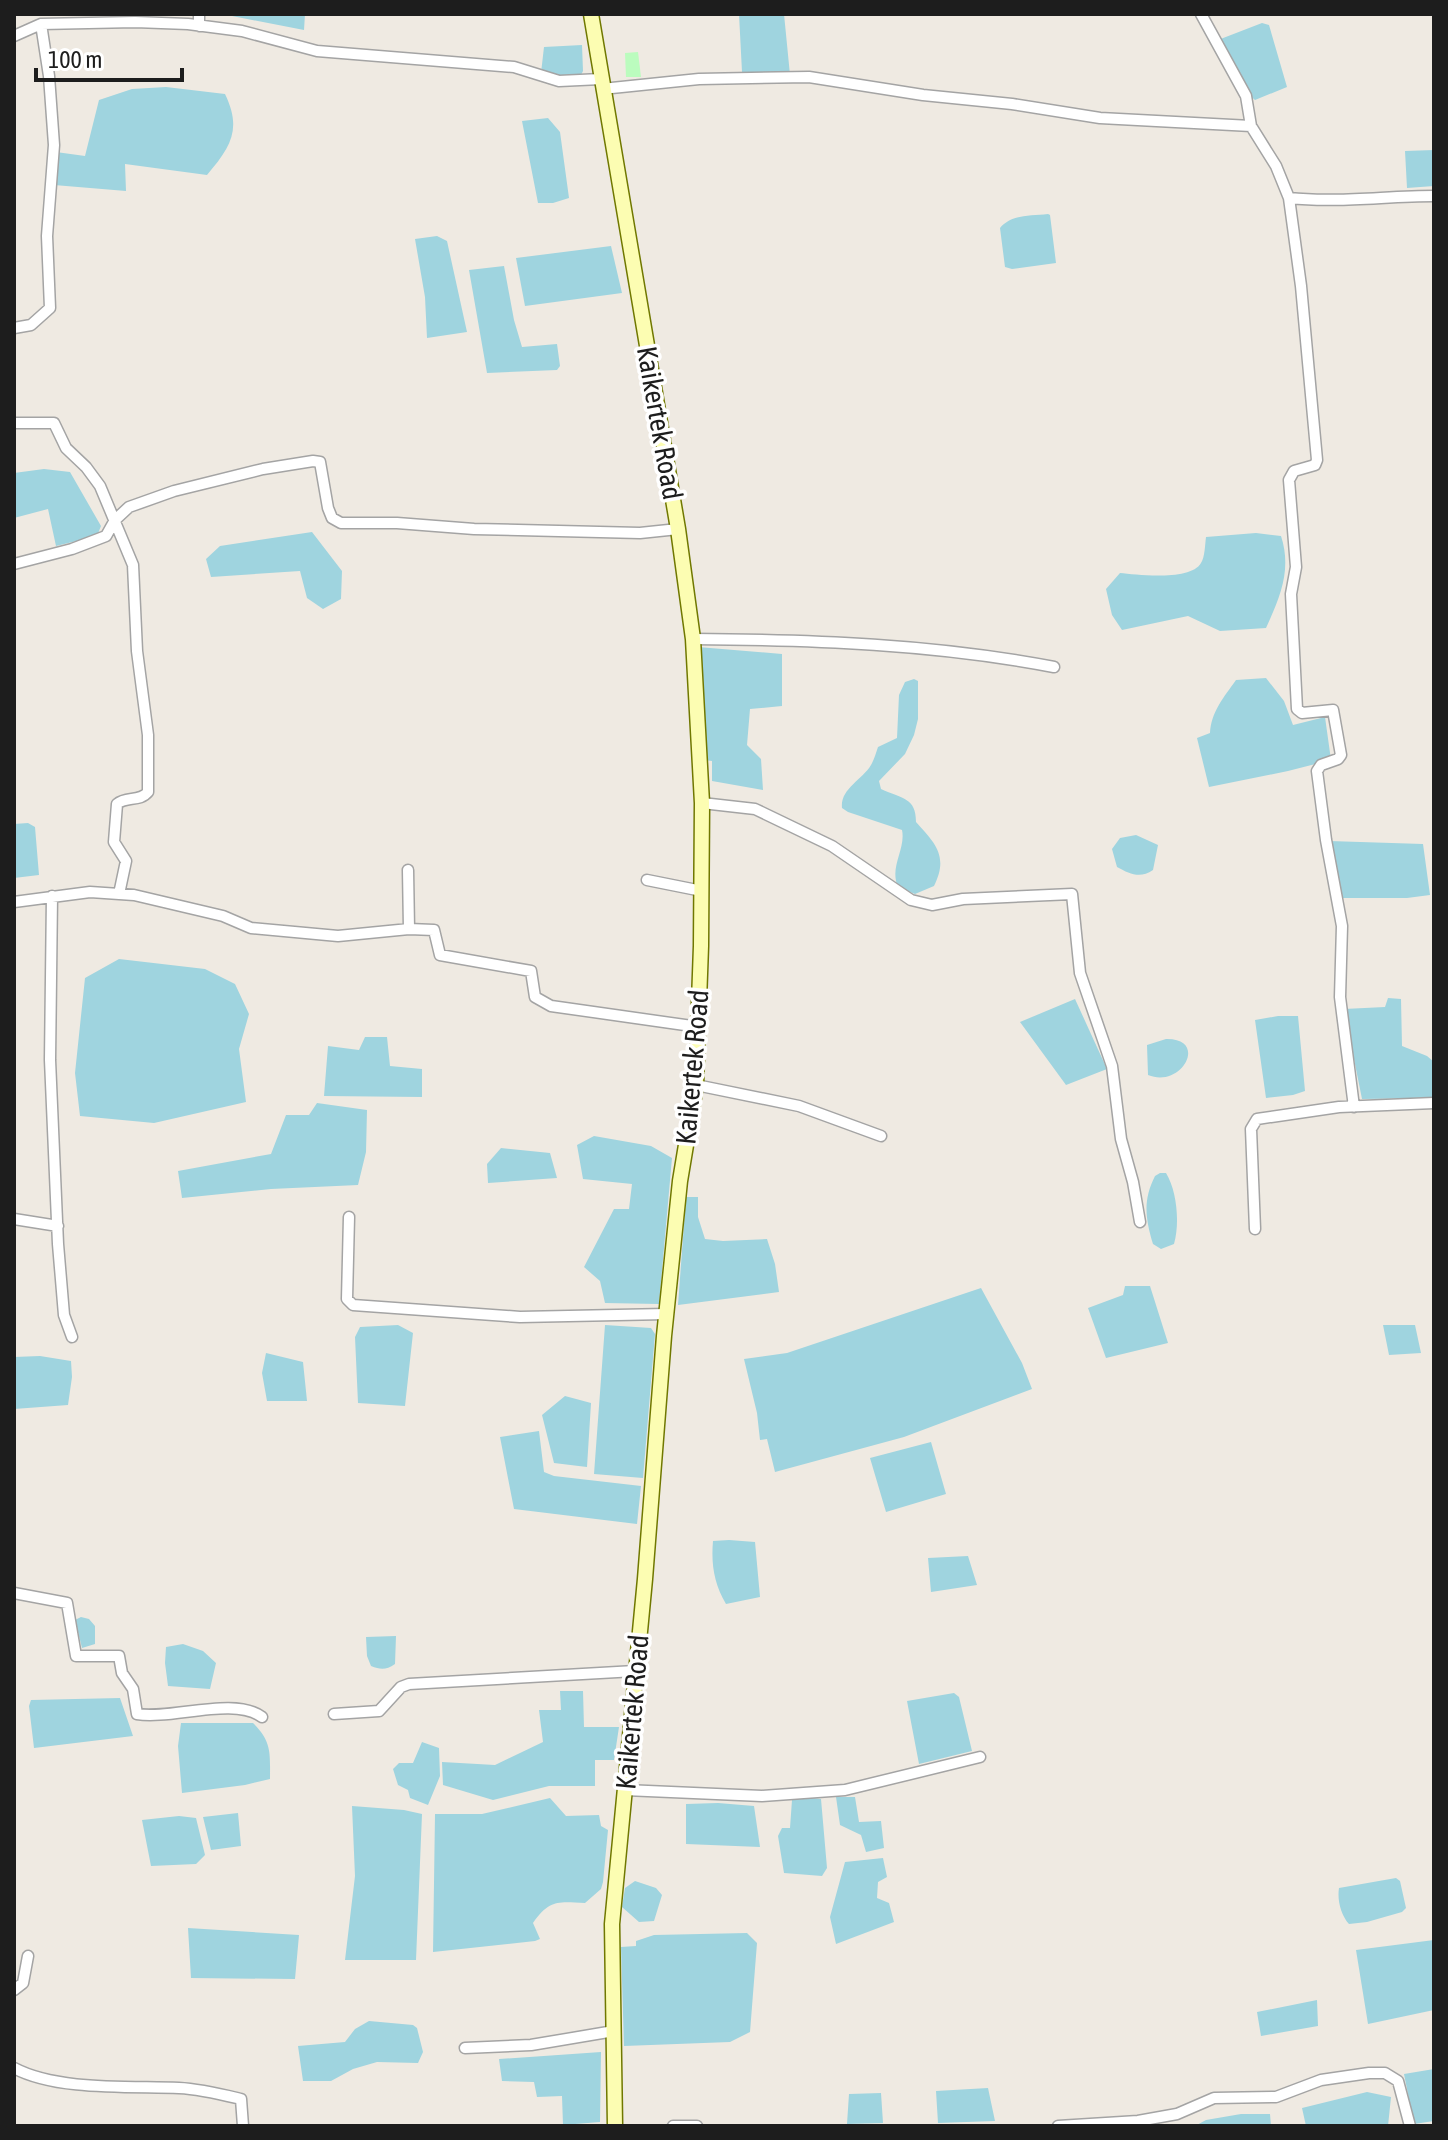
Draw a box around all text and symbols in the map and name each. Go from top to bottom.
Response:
scale bar [36,32,182,82]
text: 100 m [48,46,102,73]
street label: Kaikertek Road [631,344,689,502]
street label: Kaikertek Road [669,988,715,1146]
street label: Kaikertek Road [609,1633,655,1791]

